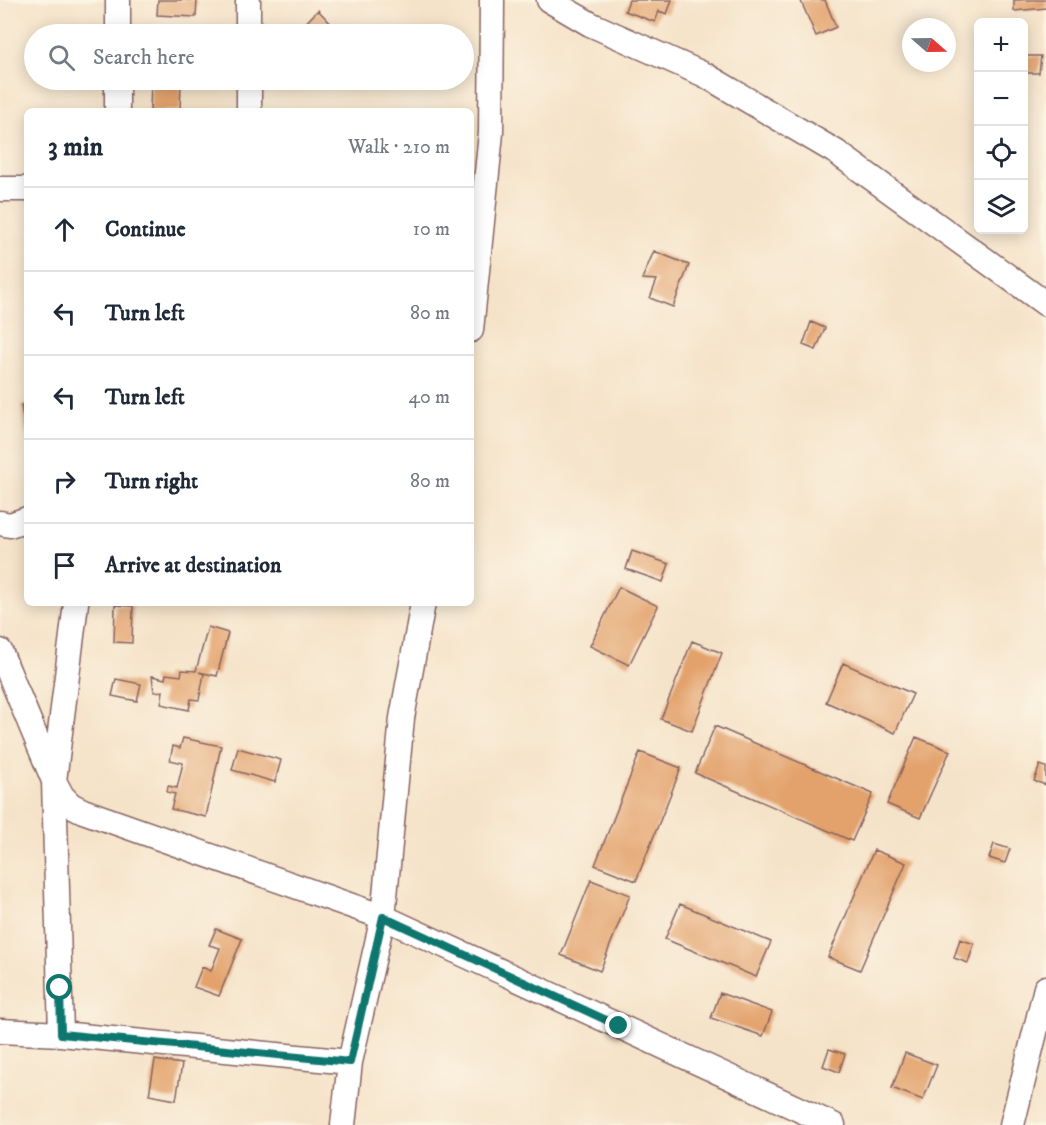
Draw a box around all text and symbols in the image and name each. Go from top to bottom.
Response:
north arrow [902,18,956,72]
map controls [974,18,1028,234]
button: + [974,18,1028,72]
search box [24,24,474,90]
icon: search [45,41,78,74]
text: Search here [93,44,195,71]
button: − [974,72,1028,126]
button: locate [974,126,1028,180]
text: 3 min [48,131,103,164]
text: Walk · 210 m [348,135,450,160]
button: layers [974,180,1028,234]
icon: ahead [48,213,81,246]
text: Continue [105,216,186,243]
text: 10 m [413,217,450,242]
icon: left [48,297,81,330]
text: Turn left [105,300,185,327]
text: 80 m [410,301,450,326]
icon: left [48,381,81,414]
text: Turn left [105,384,185,411]
text: 40 m [408,385,450,410]
icon: right [48,465,81,498]
text: Turn right [105,468,198,495]
text: 80 m [410,469,450,494]
icon: arrive [48,549,81,582]
text: Arrive at destination [105,552,282,579]
route start [46,974,72,1000]
route end [605,1012,631,1038]

